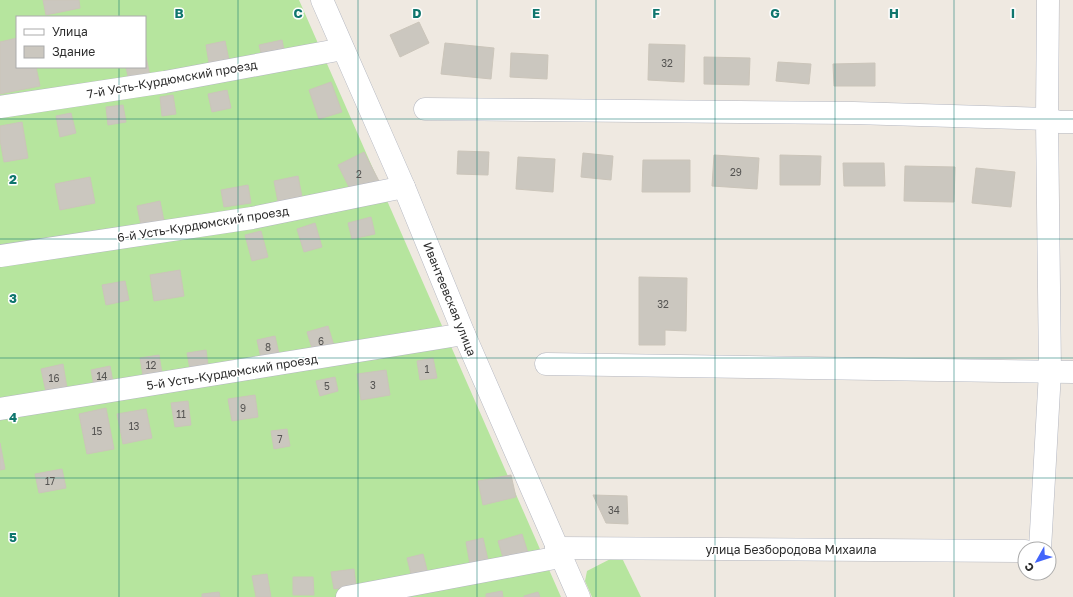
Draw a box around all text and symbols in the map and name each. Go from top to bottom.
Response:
text: B [174,5,184,21]
text: C [293,5,303,21]
text: D [412,5,422,21]
text: E [532,5,540,21]
text: F [652,5,660,21]
text: G [770,5,780,21]
text: H [889,5,899,21]
text: I [1011,5,1015,21]
legend [16,16,146,68]
text: Улица [52,24,88,39]
text: Здание [52,44,95,59]
street label: 7-й Усть-Курдюмский проезд [86,57,258,101]
house number: 32 [661,57,673,69]
house number: 29 [730,166,742,178]
house number: 2 [356,168,362,180]
text: 2 [9,171,17,187]
street label: 6-й Усть-Курдюмский проезд [116,203,290,245]
street label: Ивантеевская улица [420,240,480,358]
text: 3 [9,290,17,306]
house number: 32 [657,298,669,310]
house number: 6 [318,335,324,347]
house number: 8 [265,341,271,353]
street label: 5-й Усть-Курдюмский проезд [145,351,319,393]
house number: 12 [146,359,157,371]
house number: 1 [425,363,430,375]
house number: 14 [97,370,107,382]
house number: 16 [49,372,59,384]
house number: 3 [370,379,376,391]
house number: 5 [324,380,330,392]
house number: 9 [240,402,246,414]
house number: 11 [176,408,186,420]
text: 4 [9,409,17,425]
house number: 13 [129,420,139,432]
house number: 15 [92,425,103,437]
house number: 7 [277,433,283,445]
house number: 17 [45,475,55,487]
house number: 34 [608,504,620,516]
text: 5 [9,529,17,545]
north arrow [1017,541,1057,581]
street label: улица Безбородова Михаила [705,542,877,557]
text: С [1021,560,1036,575]

